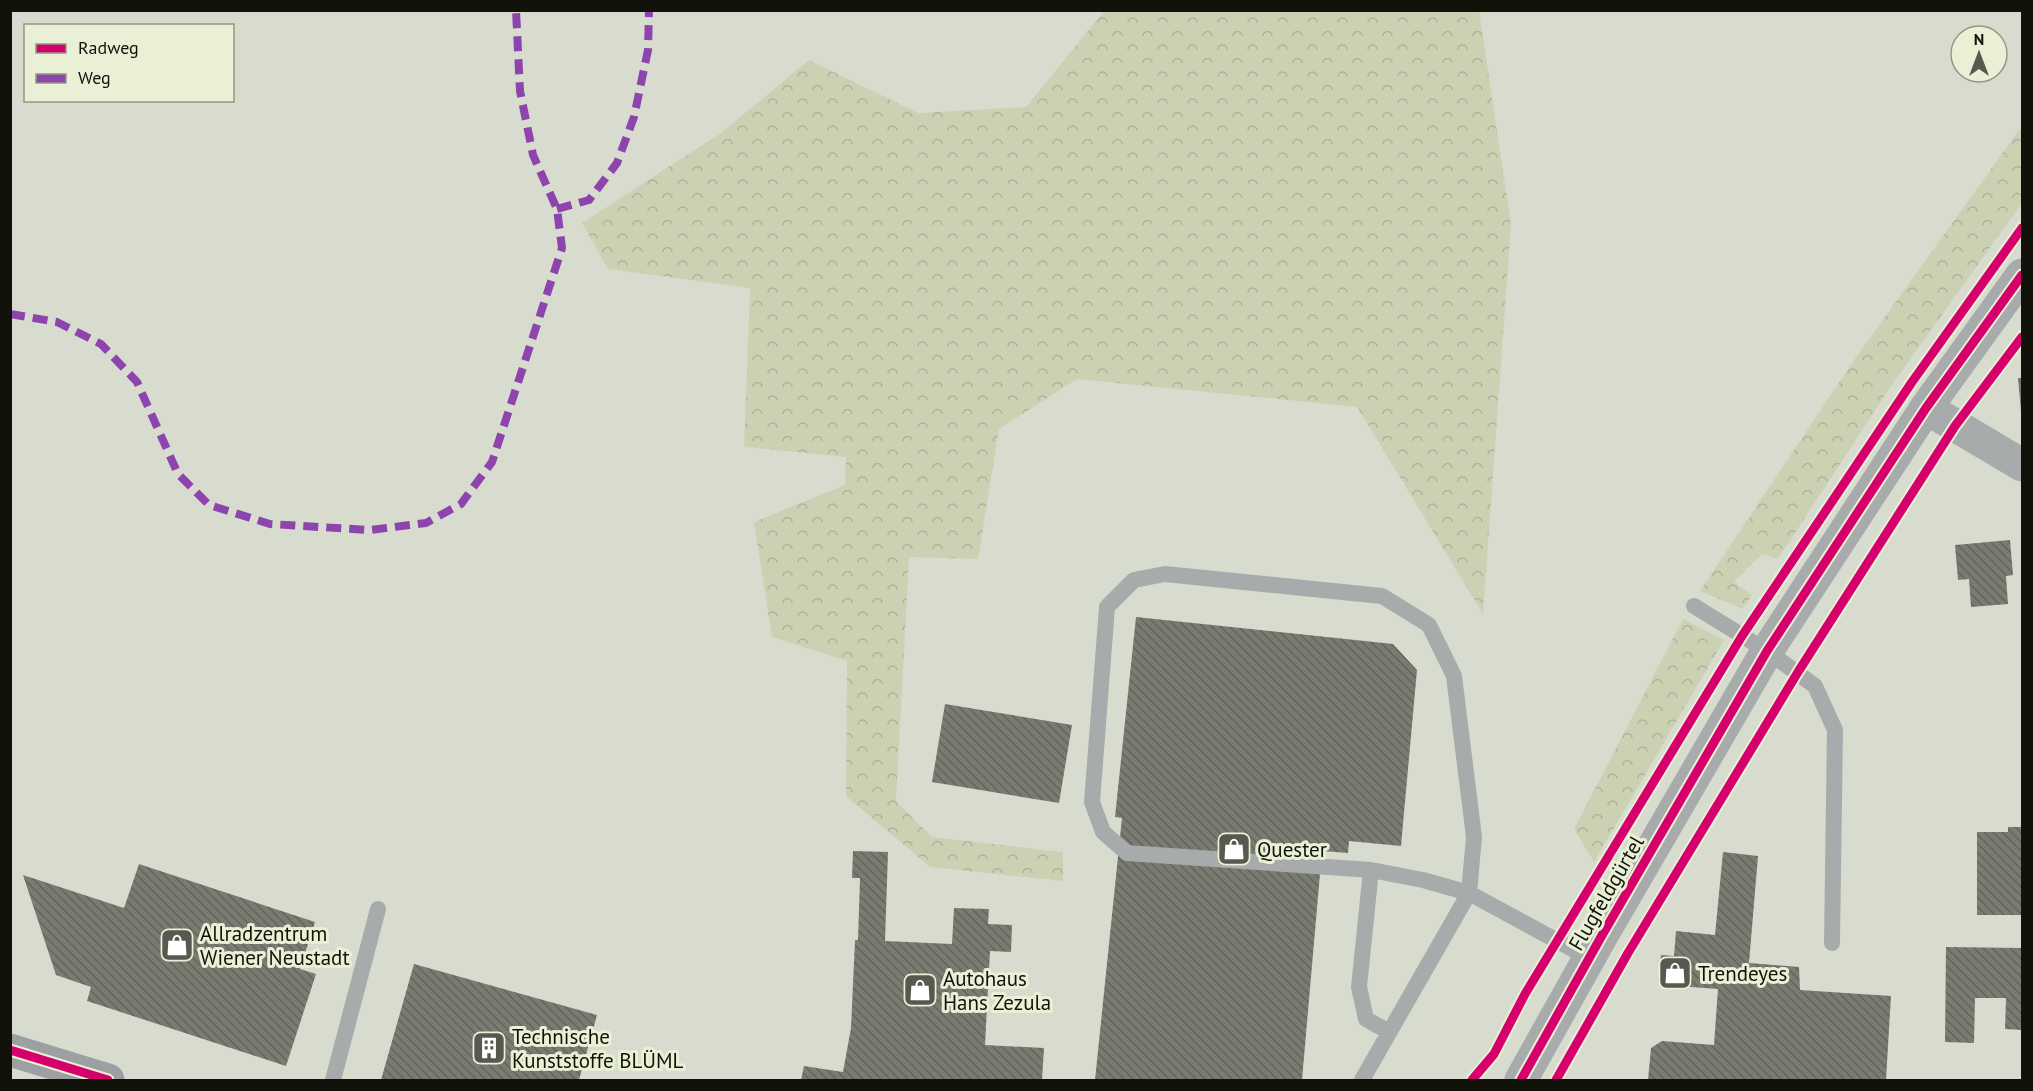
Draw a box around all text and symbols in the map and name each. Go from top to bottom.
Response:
legend [24,24,234,102]
north arrow [1949,24,2009,84]
text: N [1974,29,1984,49]
text: Radweg [78,36,139,59]
text: Weg [78,66,111,89]
shop icon: Quester [1216,831,1252,867]
street label: Flugfeldgürtel [1562,831,1650,955]
place label: Quester [1257,836,1327,863]
place label: Allradzentrum Wiener Neustadt [200,920,350,971]
shop icon: Allradzentrum Wiener Neustadt [159,927,195,963]
shop icon: Trendeyes [1657,955,1693,991]
place label: Trendeyes [1698,960,1787,987]
place label: Autohaus Hans Zezula [943,965,1051,1016]
shop icon: Autohaus Hans Zezula [902,972,938,1008]
place label: Technische Kunststoffe BLÜML [512,1023,684,1074]
building icon: Technische Kunststoffe BLÜML [471,1030,507,1066]

